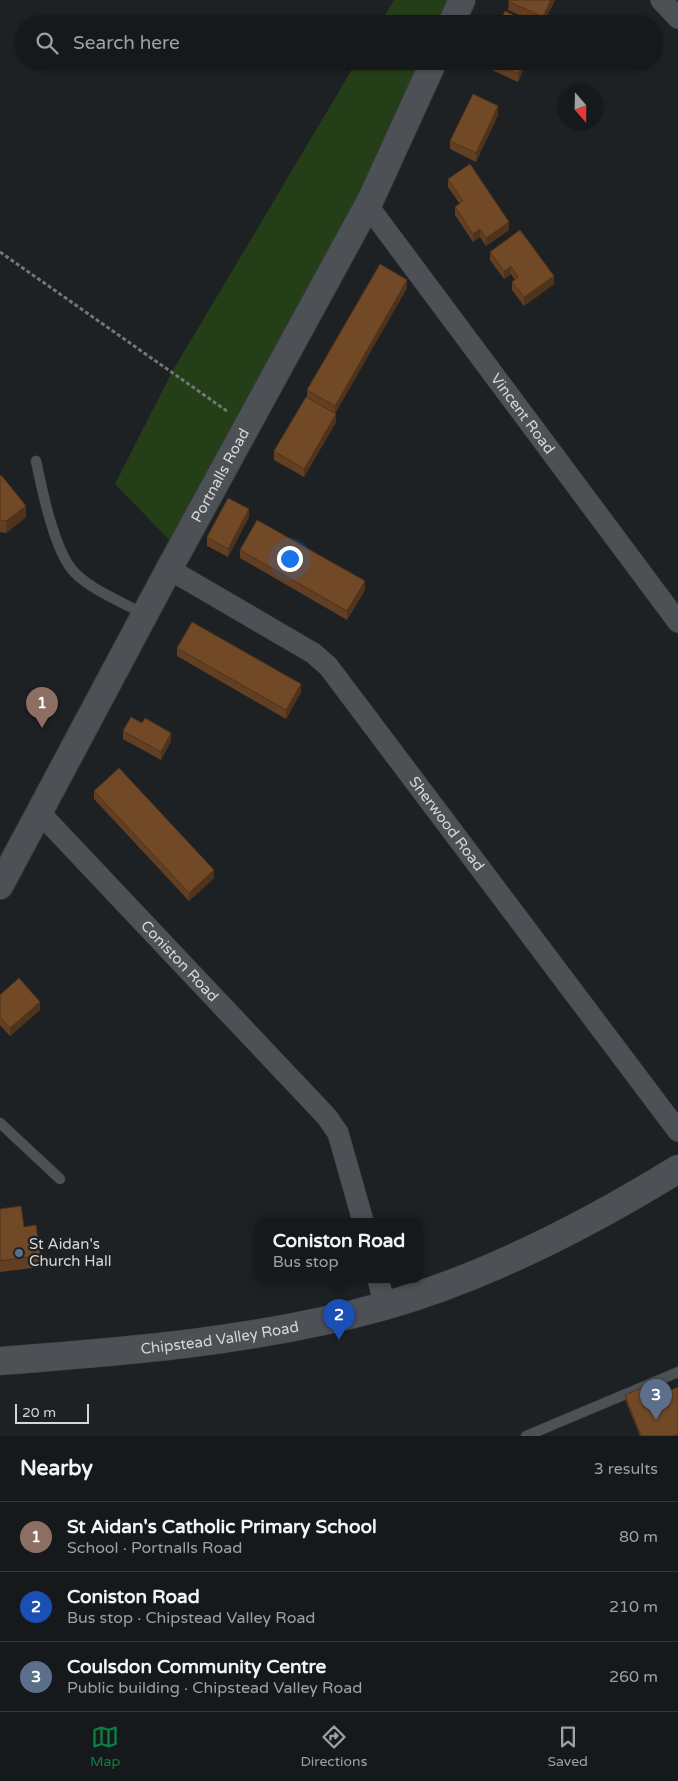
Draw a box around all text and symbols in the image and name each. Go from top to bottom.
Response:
search box [15,15,663,70]
icon: search [33,29,61,57]
text: Search here [73,32,180,54]
north arrow [558,85,603,130]
street label: Vincent Road [487,370,559,458]
street label: Portnalls Road [187,425,253,525]
your location [277,546,303,572]
pin: 1 [26,687,58,728]
street label: Sherwood Road [405,773,488,875]
street label: Coniston Road [137,917,222,1005]
popup [255,1218,423,1283]
text: Coniston Road [273,1230,405,1252]
place label: St Aidan's Church Hall [29,1235,111,1270]
marker: St Aidan's Church Hall [13,1247,25,1259]
text: Bus stop [273,1252,339,1272]
pin: 2 [323,1299,355,1340]
street label: Chipstead Valley Road [140,1317,300,1358]
pin: 3 [640,1379,672,1420]
scale bar [15,1401,89,1424]
text: 20 m [22,1404,56,1421]
text: Nearby [20,1456,93,1481]
text: 3 results [594,1459,658,1479]
text: St Aidan's Catholic Primary School [67,1516,377,1538]
text: 1 [31,1527,41,1547]
text: 80 m [619,1527,658,1547]
text: School · Portnalls Road [67,1538,242,1558]
text: Coniston Road [67,1586,200,1608]
text: 2 [31,1597,41,1617]
text: 210 m [609,1597,658,1617]
text: Bus stop · Chipstead Valley Road [67,1608,315,1628]
text: Coulsdon Community Centre [67,1656,326,1678]
text: 3 [31,1667,41,1687]
text: 260 m [609,1667,658,1687]
text: Public building · Chipstead Valley Road [67,1678,362,1698]
tab: Map [90,1723,120,1770]
tab: Directions [300,1723,367,1770]
tab: Saved [547,1723,588,1770]

